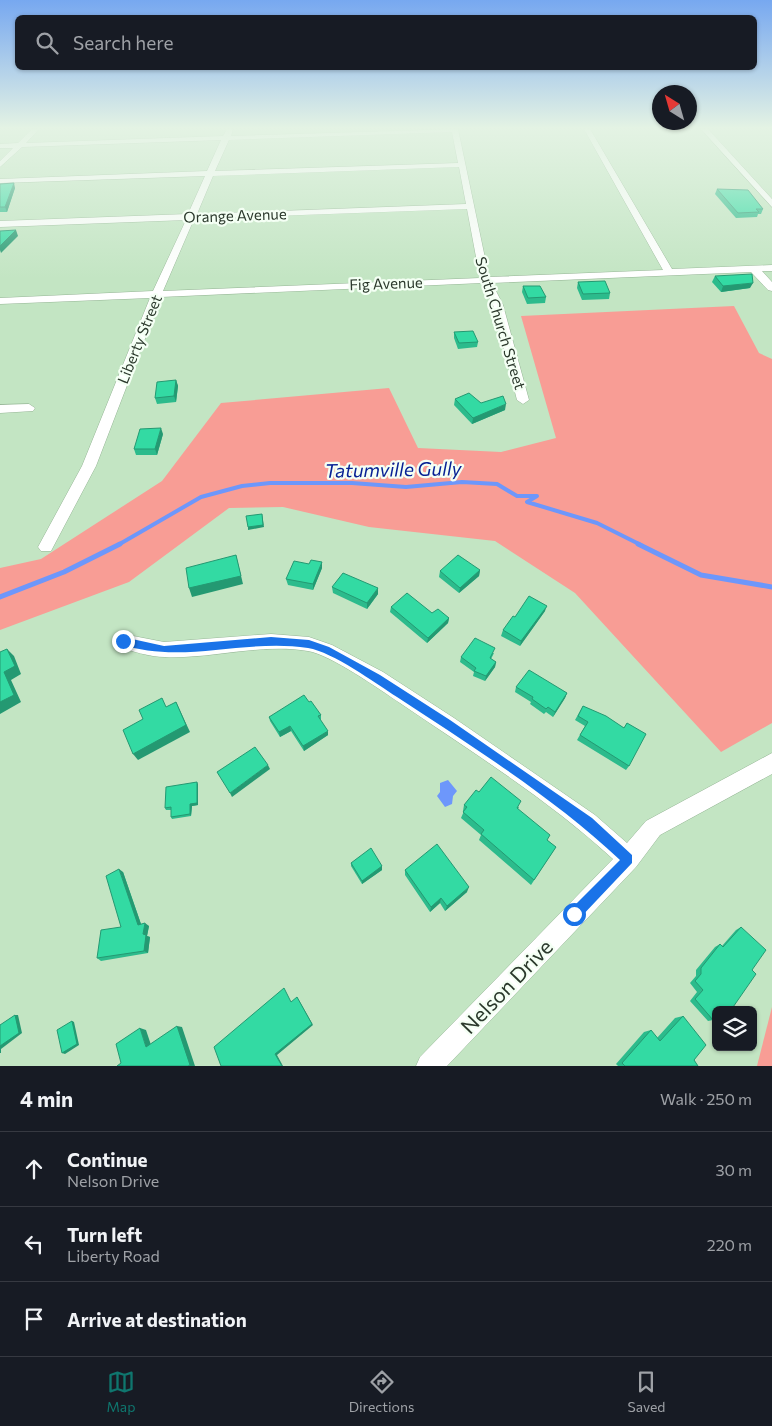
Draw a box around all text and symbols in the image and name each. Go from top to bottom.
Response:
search box [15,15,757,70]
icon: search [33,29,61,57]
text: Search here [73,31,173,54]
north arrow [652,85,697,130]
street label: Orange Avenue [183,204,287,226]
street label: South Church Street [472,254,530,392]
street label: Fig Avenue [349,273,423,293]
street label: Liberty Street [113,292,165,386]
water label: Tatumville Gully [324,456,463,482]
route end [112,630,135,653]
route start [563,903,586,926]
street label: Nelson Drive [455,934,557,1038]
map controls [712,1006,757,1051]
button: layers [712,1006,757,1051]
text: 4 min [20,1086,73,1111]
text: Walk · 250 m [660,1089,752,1108]
text: Continue [67,1148,147,1171]
icon: ahead [20,1155,48,1183]
text: 30 m [715,1160,752,1179]
text: Nelson Drive [67,1171,159,1190]
text: Turn left [67,1223,142,1246]
icon: left [20,1230,48,1258]
text: 220 m [707,1235,752,1254]
text: Liberty Road [67,1246,160,1265]
icon: arrive [20,1305,48,1333]
text: Arrive at destination [67,1308,247,1331]
tab: Map [107,1368,135,1415]
tab: Directions [349,1368,414,1415]
tab: Saved [628,1368,665,1415]

